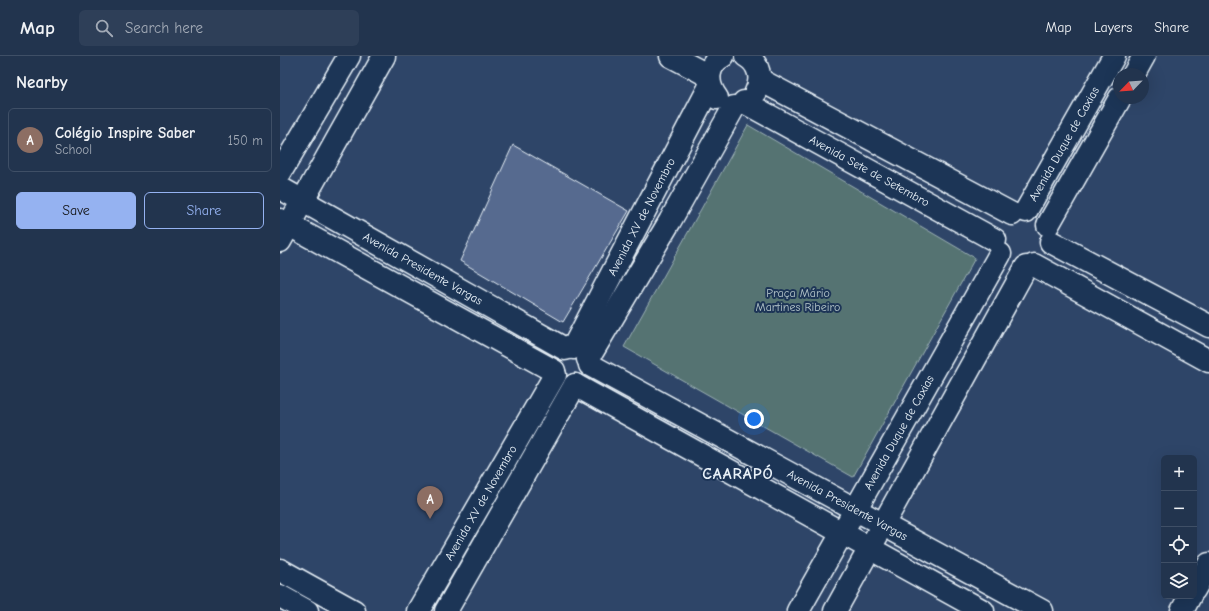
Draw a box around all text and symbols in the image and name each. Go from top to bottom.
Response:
search box [79,10,359,46]
text: Map [20,17,55,39]
icon: search [93,17,115,39]
text: Search here [125,19,203,37]
text: Map [1045,19,1072,36]
text: Layers [1094,19,1132,36]
text: Share [1154,19,1189,36]
north arrow [1113,68,1149,104]
text: Nearby [16,73,67,92]
street label: Avenida Duque de Caxias [1026,84,1102,204]
text: Colégio Inspire Saber [55,124,195,142]
street label: Avenida Sete de Setembro [807,132,932,210]
text: A [26,133,34,148]
text: 150 m [228,133,263,148]
text: School [55,142,92,157]
street label: Avenida XV de Novembro [605,156,678,278]
button: Save [16,192,136,229]
button: Share [144,192,264,229]
street label: Avenida Presidente Vargas [361,229,485,308]
park label: Praça Mário Martines Ribeiro [756,286,840,314]
street label: Avenida Duque de Caxias [861,373,937,492]
your location [744,409,764,429]
street label: Avenida XV de Novembro [442,443,520,563]
map controls [1161,455,1197,599]
button: + [1161,455,1197,491]
district label: CAARAPÓ [702,464,774,483]
street label: Avenida Presidente Vargas [785,467,910,543]
pin: A [417,486,443,519]
button: − [1161,491,1197,527]
button: locate [1161,527,1197,563]
button: layers [1161,563,1197,599]

